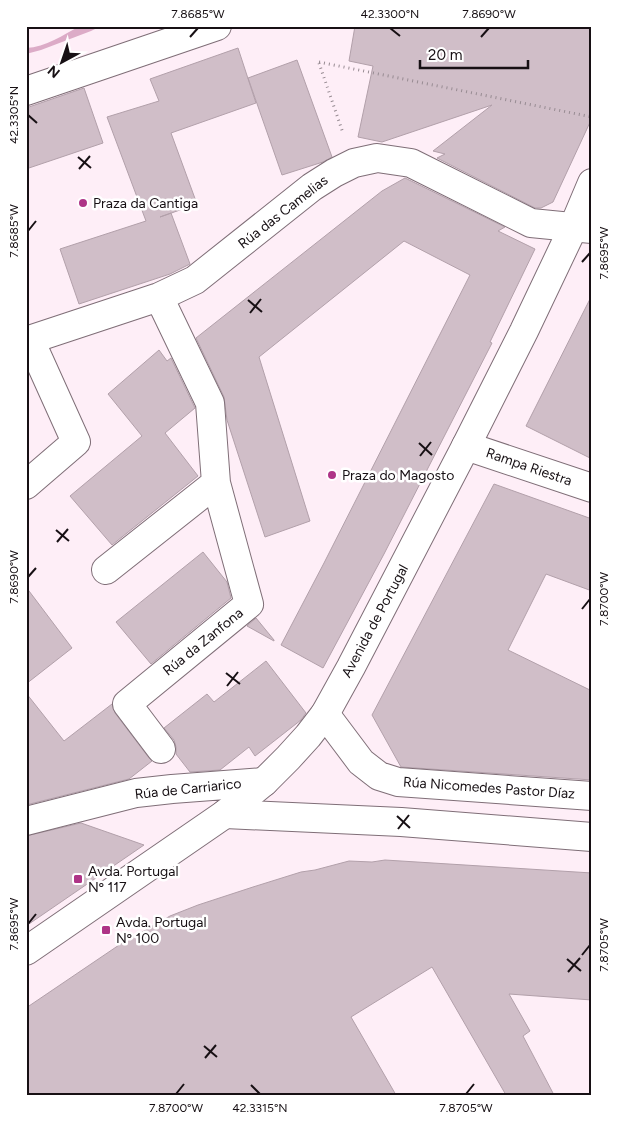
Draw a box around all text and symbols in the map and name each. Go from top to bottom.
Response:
text: 7.8685°W [171,7,225,21]
text: 42.3300°N [361,7,419,21]
text: 7.8690°W [462,7,516,21]
north arrow [38,38,88,88]
scale bar [420,38,528,70]
text: 20 m [428,46,462,64]
text: N [44,62,64,82]
text: 42.3305°N [7,86,21,144]
street label: Rúa das Camelias [235,172,331,252]
place label: Praza da Cantiga [93,195,198,212]
marker: Praza da Cantiga [77,197,89,209]
text: 7.8685°W [7,204,21,258]
text: 7.8695°W [597,226,611,279]
street label: Rampa Riestra [484,444,574,490]
place label: Praza do Magosto [342,467,454,484]
marker: Praza do Magosto [326,469,338,481]
text: 7.8690°W [7,550,21,604]
street label: Avenida de Portugal [338,562,412,680]
text: 7.8700°W [597,571,611,626]
street label: Rúa da Zanfona [160,605,246,679]
street label: Rúa Nicomedes Pastor Díaz [402,774,576,803]
street label: Rúa de Carriarico [134,775,242,803]
place label: Avda. Portugal Nº 117 [88,863,179,896]
marker: Avda. Portugal Nº 117 [72,873,84,885]
text: 7.8695°W [7,897,21,950]
place label: Avda. Portugal Nº 100 [116,914,207,947]
text: 7.8705°W [597,918,611,972]
marker: Avda. Portugal Nº 100 [100,924,112,936]
text: 7.8700°W [149,1101,204,1115]
text: 42.3315°N [232,1101,288,1115]
text: 7.8705°W [439,1101,493,1115]

